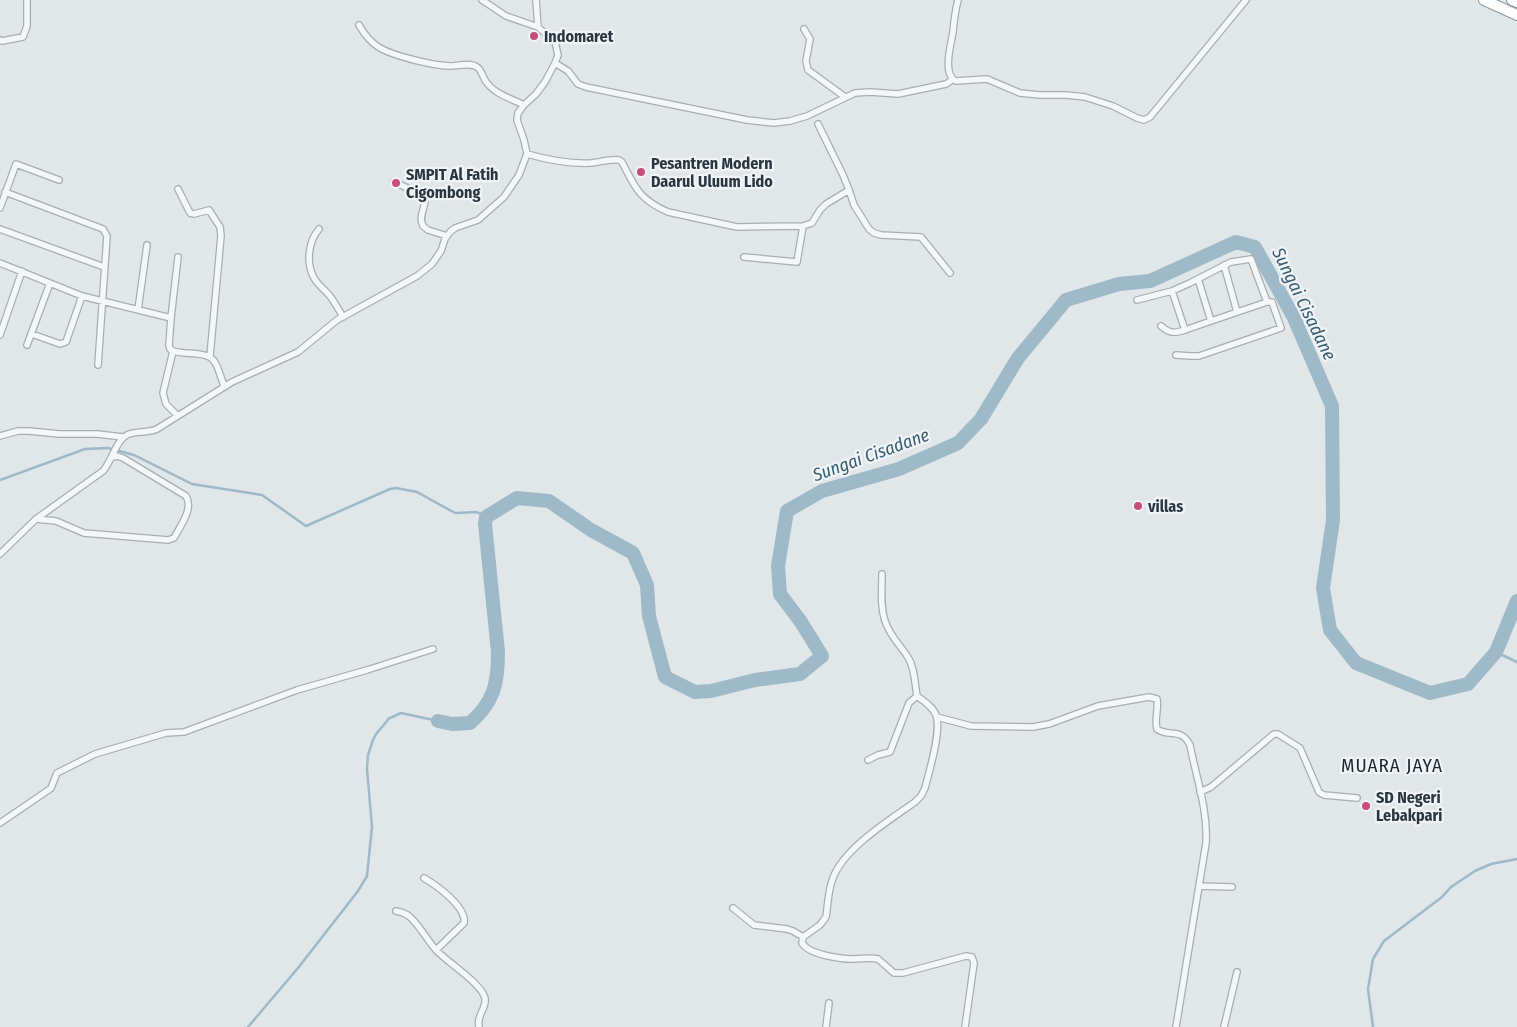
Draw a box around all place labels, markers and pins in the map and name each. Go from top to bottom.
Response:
place label: Indomaret [544,27,614,46]
marker: Indomaret [528,30,540,42]
place label: Pesantren Modern Daarul Uluum Lido [651,154,773,191]
place label: SMPIT Al Fatih Cigombong [406,165,498,202]
marker: Pesantren Modern Daarul Uluum Lido [635,166,647,178]
marker: SMPIT Al Fatih Cigombong [390,177,402,189]
place label: villas [1147,497,1183,516]
marker: villas [1132,500,1144,512]
place label: SD Negeri Lebakpari [1376,788,1442,825]
marker: SD Negeri Lebakpari [1360,800,1372,812]

